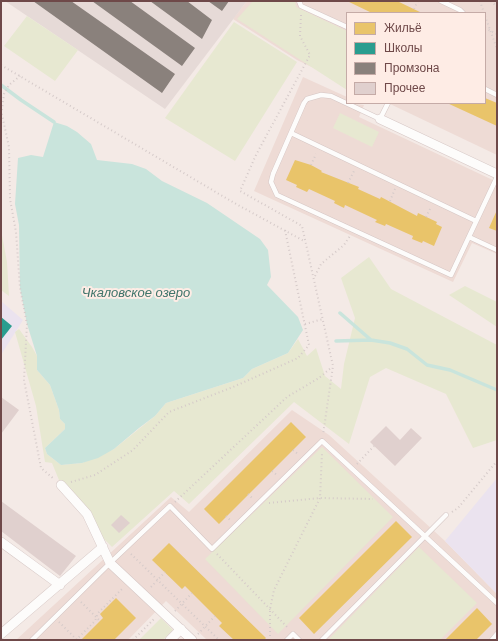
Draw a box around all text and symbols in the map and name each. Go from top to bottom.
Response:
legend [346,12,486,104]
text: Жильё [384,20,422,36]
text: Школы [384,40,422,56]
text: Промзона [384,60,439,76]
text: Прочее [384,80,425,96]
water label: Чкаловское озеро [82,286,190,302]

